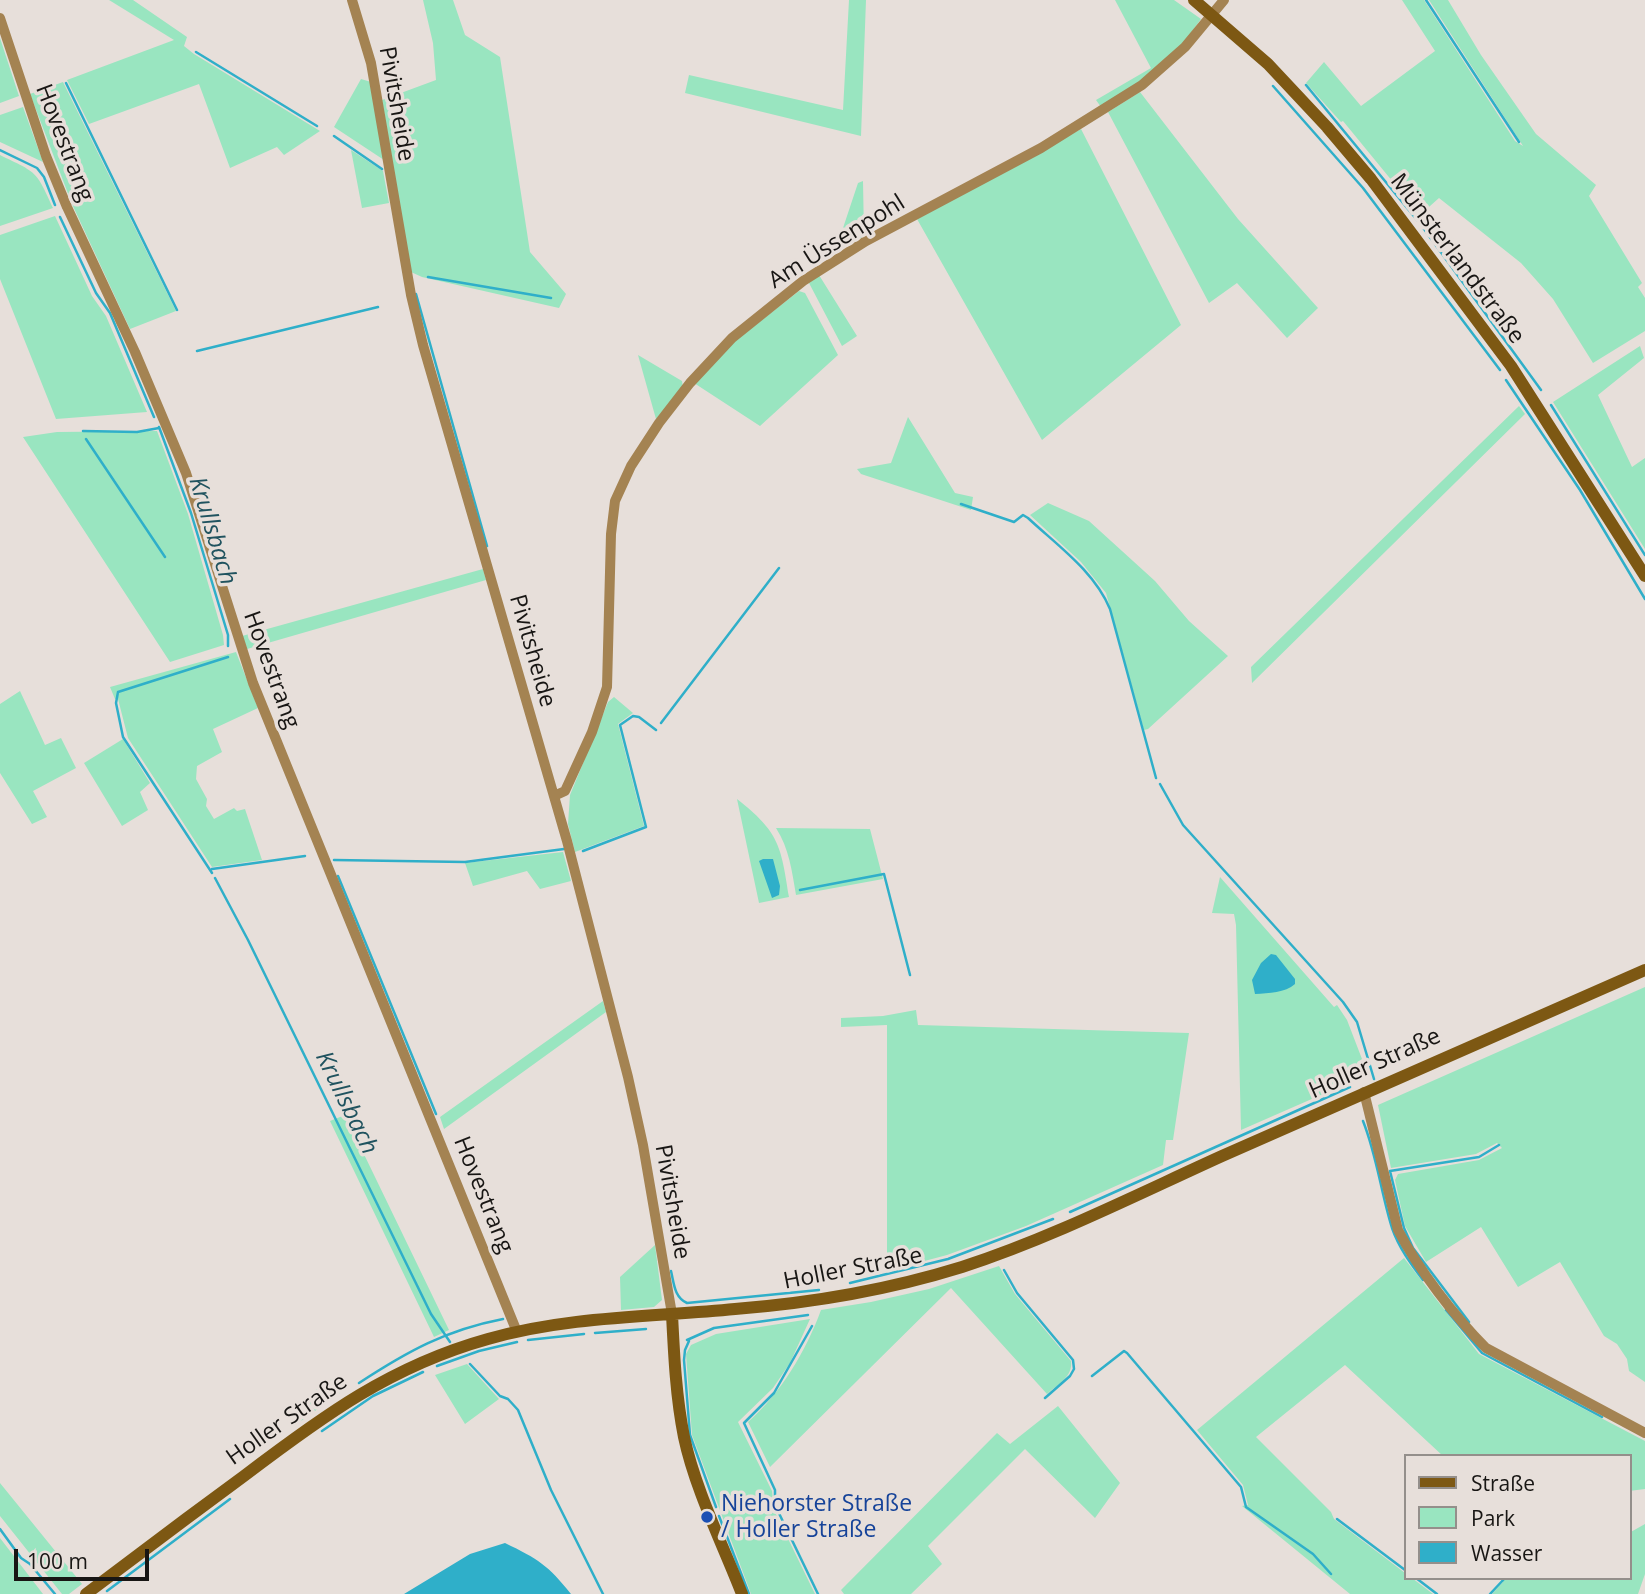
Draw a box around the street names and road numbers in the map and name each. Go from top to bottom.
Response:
street label: Pivitsheide [372,45,420,163]
street label: Hovestrang [29,81,99,205]
street label: Münsterlandstraße [1384,169,1530,349]
street label: Am Üssenpohl [764,189,910,295]
street label: Pivitsheide [503,591,561,711]
street label: Hovestrang [237,607,305,733]
street label: Holler Straße [1305,1023,1445,1105]
street label: Hovestrang [447,1133,519,1257]
street label: Pivitsheide [648,1143,696,1261]
street label: Holler Straße [781,1242,925,1296]
street label: Holler Straße [221,1368,353,1472]

